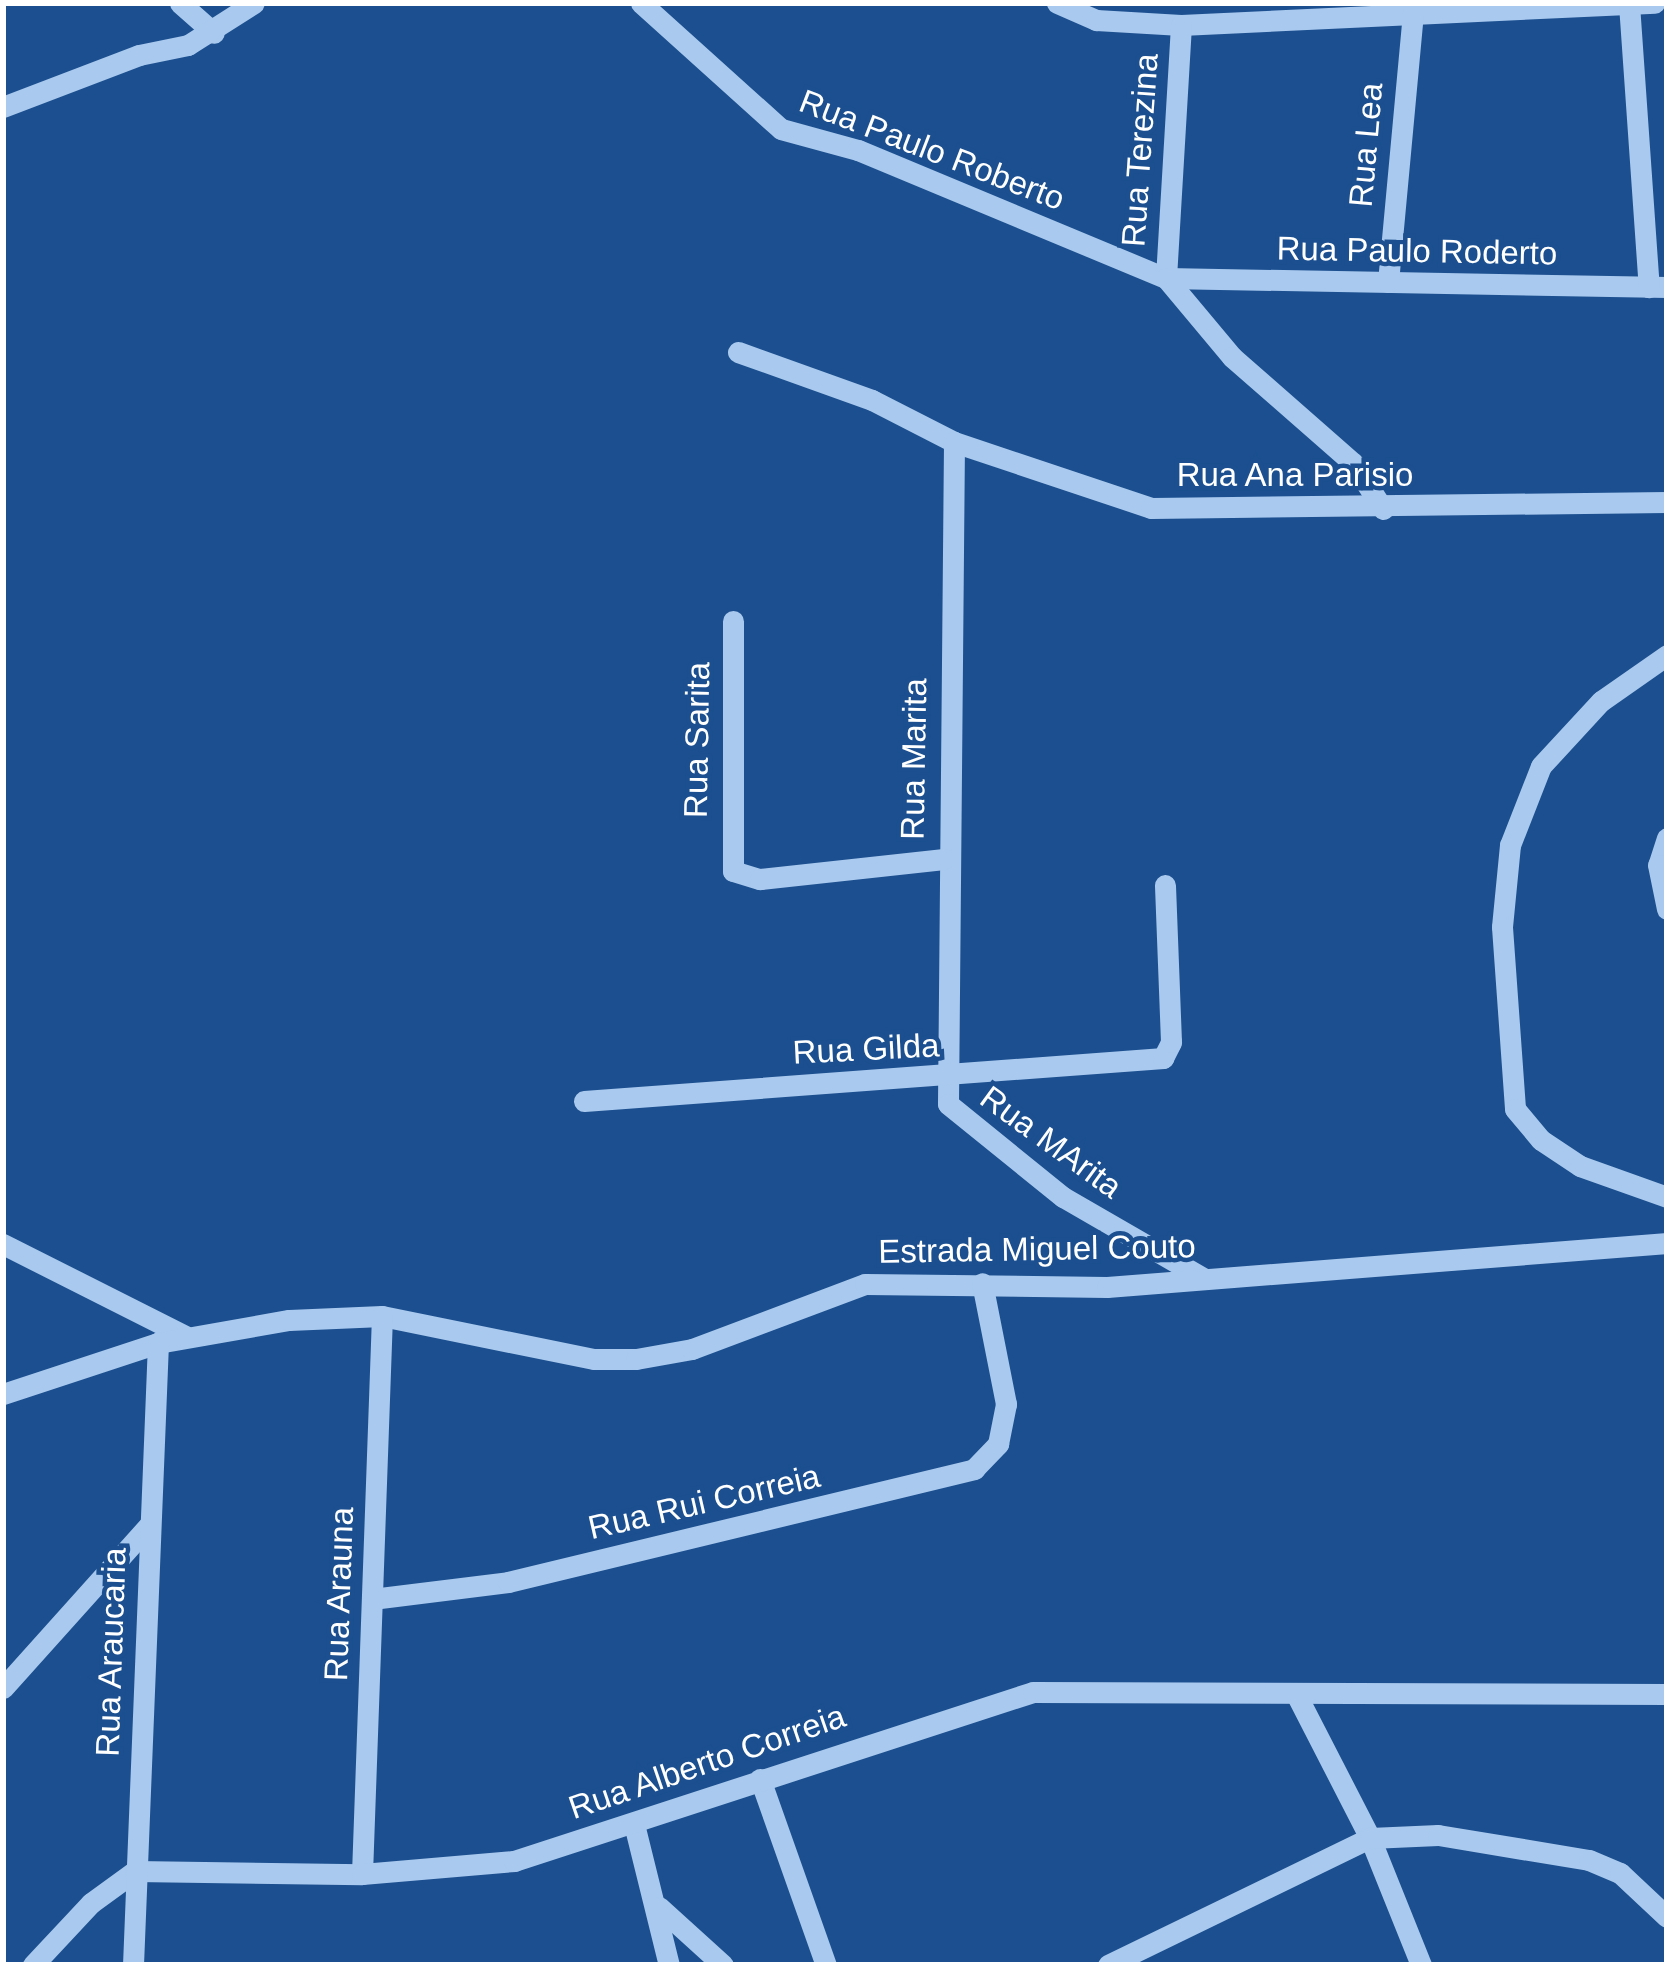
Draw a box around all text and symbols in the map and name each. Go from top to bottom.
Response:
street label: Rua Terezina [1113,52,1167,248]
street label: Rua Paulo Roberto [794,81,1070,219]
street label: Rua Lea [1341,81,1391,209]
street label: Rua Paulo Roderto [1276,229,1558,273]
street label: Rua Ana Parisio [1176,455,1414,495]
street label: Rua Sarita [676,662,718,818]
street label: Rua Marita [893,678,935,840]
street label: Rua Gilda [792,1025,940,1073]
street label: Rua MArita [973,1077,1129,1207]
street label: Estrada Miguel Couto [878,1226,1196,1272]
street label: Rua Rui Correia [584,1456,824,1548]
street label: Rua Arauna [316,1505,362,1683]
street label: Rua Araucaria [88,1546,134,1758]
street label: Rua Alberto Correia [563,1696,851,1828]

